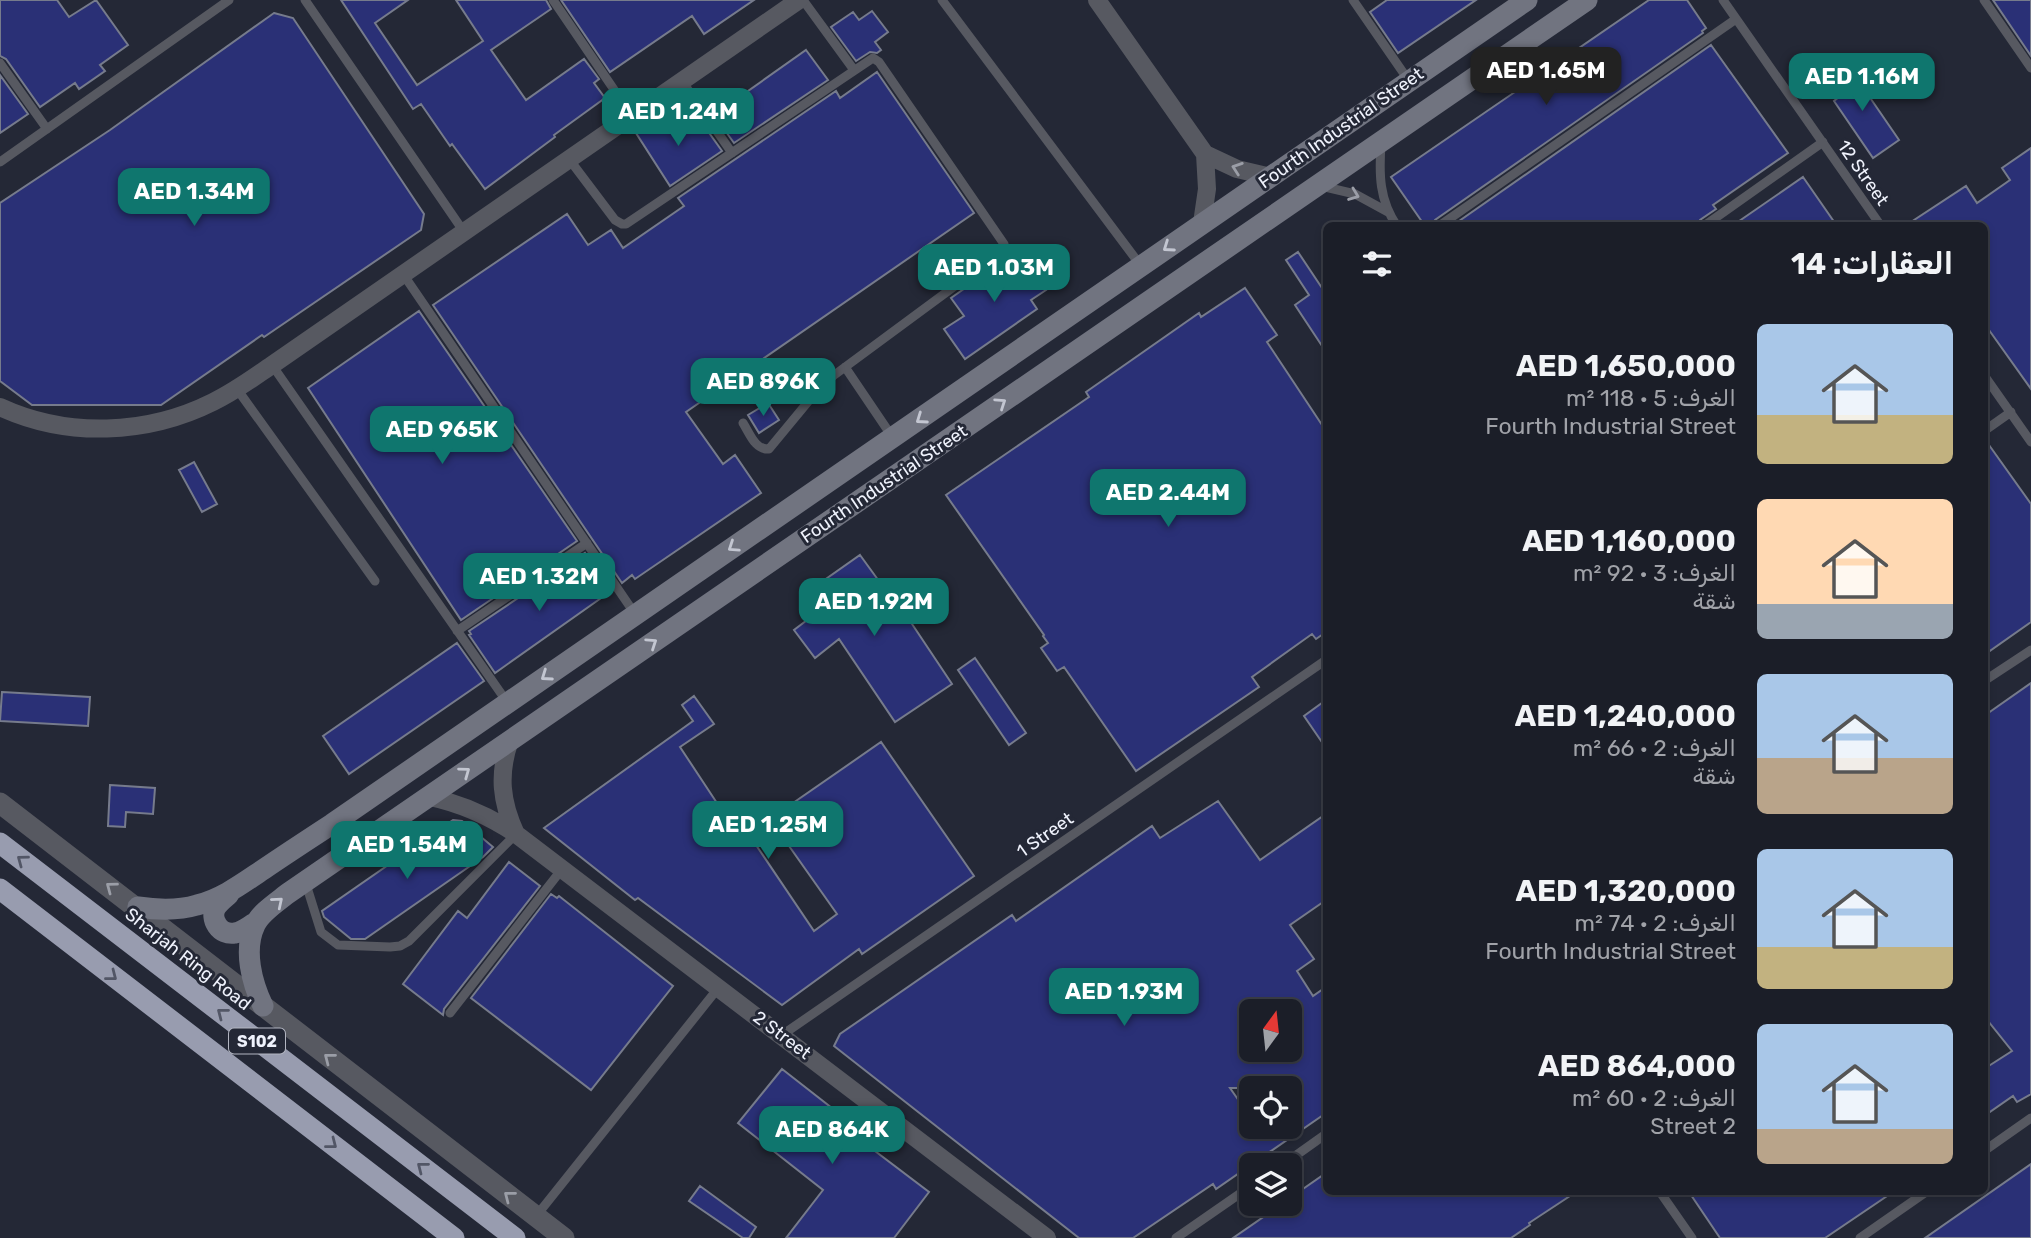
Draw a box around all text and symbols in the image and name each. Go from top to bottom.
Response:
pin: AED 1.65M [1466,48,1626,107]
pin: AED 1.16M [1782,54,1942,113]
text: AED 1.65M [1486,56,1606,84]
text: AED 1.16M [1805,62,1919,90]
street label: Fourth Industrial Street [1254,63,1428,193]
pin: AED 1.24M [598,88,758,148]
text: AED 1.24M [618,97,738,125]
street label: 12 Street [1833,136,1893,210]
one-way arrow [1232,162,1244,176]
pin: AED 1.34M [114,168,274,228]
text: AED 1.34M [134,177,254,205]
one-way arrow [1348,187,1360,201]
one-way arrow [1163,239,1176,251]
pin: AED 1.03M [914,244,1074,304]
icon: filters [1358,245,1396,283]
text: العقارات: 14 [1791,246,1953,282]
text: AED 1.03M [934,253,1054,281]
text: AED 1,650,000 [1516,348,1736,384]
icon: home [1813,352,1897,436]
pin: AED 896K [691,358,835,418]
text: AED 896K [707,367,819,395]
text: الغرف: 5 · 118 m² [1566,384,1736,412]
one-way arrow [993,399,1006,411]
pin: AED 965K [370,406,514,466]
one-way arrow [915,411,928,424]
text: Fourth Industrial Street [1485,412,1736,440]
text: AED 965K [386,415,498,443]
street label: Fourth Industrial Street [796,420,972,548]
pin: AED 2.44M [1088,470,1248,529]
text: AED 2.44M [1106,478,1230,506]
text: AED 1,160,000 [1522,523,1736,559]
icon: home [1813,527,1897,611]
one-way arrow [728,539,741,551]
pin: AED 1.32M [459,554,619,613]
text: الغرف: 3 · 92 m² [1573,559,1736,587]
text: AED 1.32M [479,562,599,590]
pin: AED 1.92M [794,578,954,638]
text: AED 1.92M [815,587,933,615]
text: شقة [1692,587,1736,615]
one-way arrow [644,639,657,651]
one-way arrow [540,668,553,681]
text: AED 1,240,000 [1515,698,1736,734]
icon: home [1813,702,1897,786]
text: الغرف: 2 · 66 m² [1573,734,1736,762]
text: شقة [1692,762,1736,790]
one-way arrow [457,768,470,780]
pin: AED 1.25M [688,802,848,861]
street label: 1 Street [1012,808,1078,862]
text: AED 1.25M [708,810,828,838]
pin: AED 1.54M [327,822,487,881]
text: AED 1.54M [347,830,467,858]
one-way arrow [17,855,29,868]
text: AED 1,320,000 [1515,873,1736,909]
icon: home [1813,877,1897,961]
one-way arrow [107,883,119,896]
one-way arrow [269,898,282,910]
street label: Sharjah Ring Road [121,903,255,1015]
text: الغرف: 2 · 74 m² [1574,909,1736,937]
text: Fourth Industrial Street [1485,937,1736,965]
one-way arrow [105,967,117,980]
pin: AED 1.93M [1044,968,1204,1028]
text: AED 1.93M [1065,977,1183,1005]
north arrow [1239,999,1302,1062]
map controls [1239,999,1302,1216]
street label: 2 Street [749,1006,815,1064]
one-way arrow [217,1009,229,1022]
road number: S102 [229,1028,285,1054]
text: AED 864,000 [1538,1048,1736,1084]
icon: home [1813,1052,1897,1136]
one-way arrow [325,1053,337,1066]
button: locate [1239,1076,1302,1139]
text: الغرف: 2 · 60 m² [1572,1084,1736,1112]
pin: AED 864K [760,1106,904,1166]
text: 2 Street [1650,1112,1736,1140]
text: AED 864K [775,1115,889,1143]
one-way arrow [324,1136,336,1148]
button: layers [1239,1153,1302,1216]
one-way arrow [417,1162,429,1175]
one-way arrow [505,1192,517,1205]

